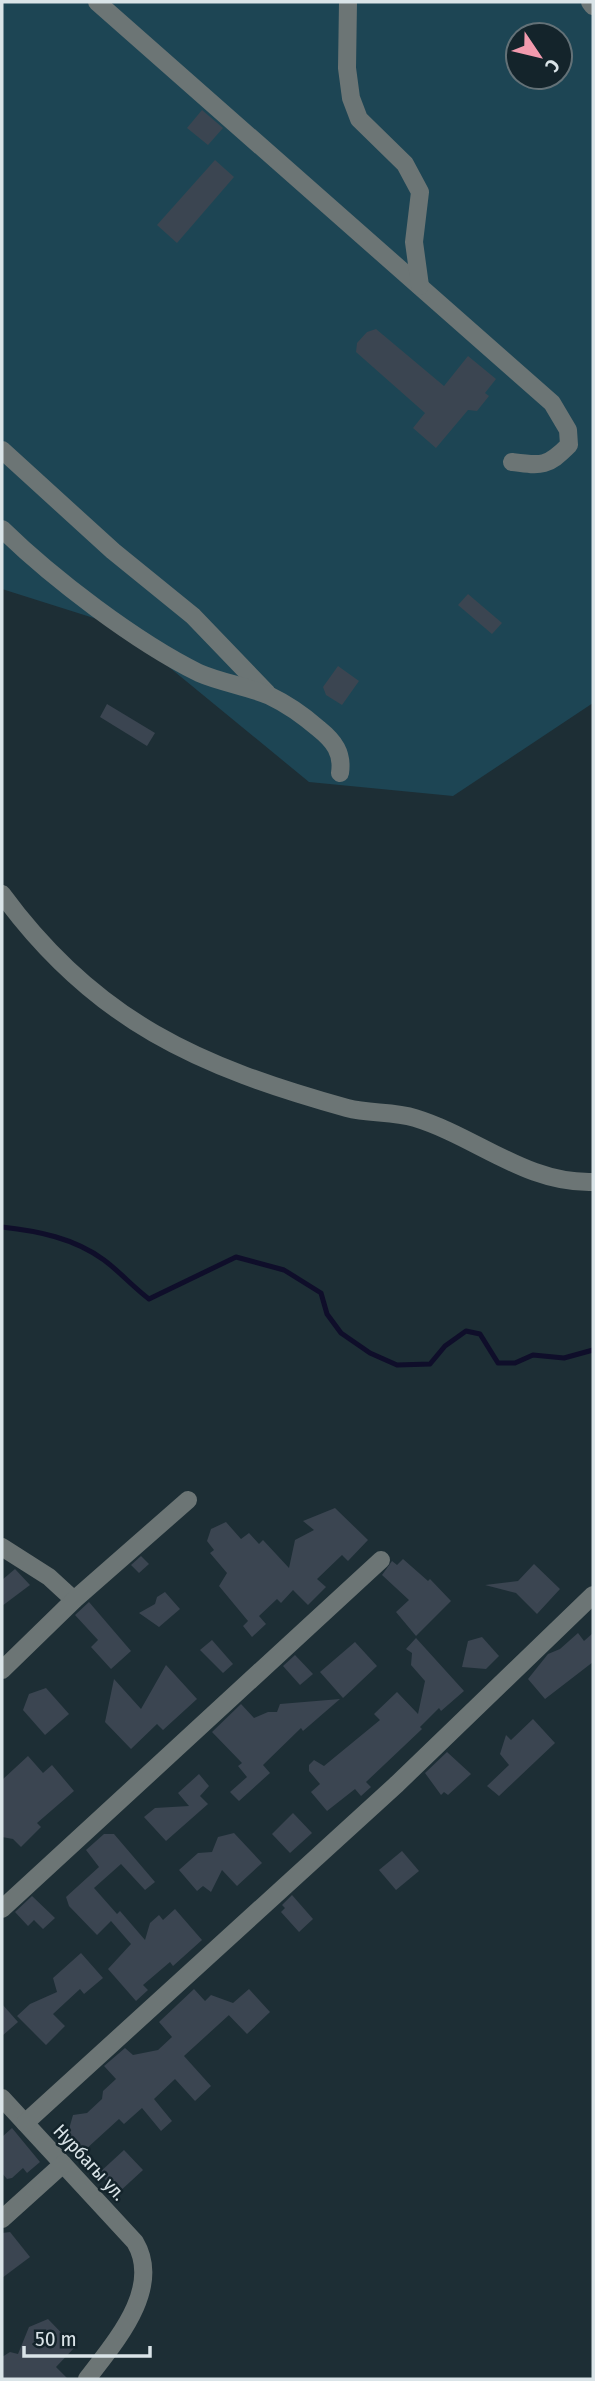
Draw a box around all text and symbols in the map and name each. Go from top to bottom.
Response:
north arrow [504,21,574,91]
text: С [540,55,565,76]
street label: Нурбагы ул. [49,2120,131,2205]
scale bar [24,2314,150,2358]
text: 50 m [35,2326,77,2352]

